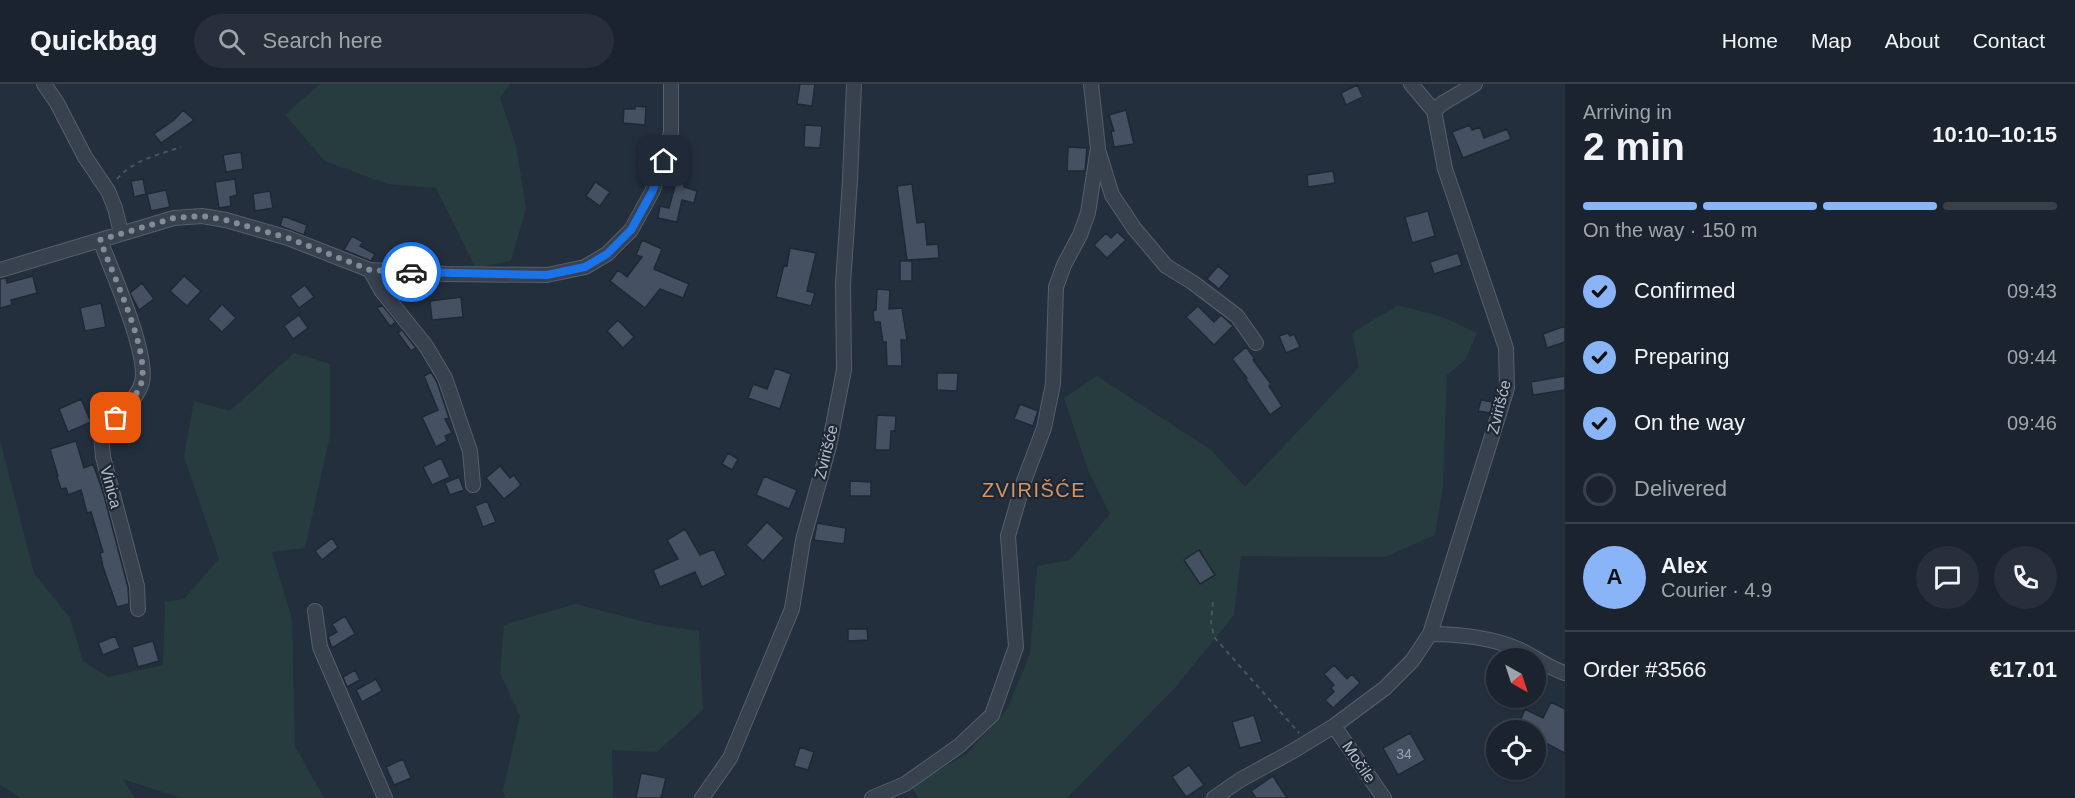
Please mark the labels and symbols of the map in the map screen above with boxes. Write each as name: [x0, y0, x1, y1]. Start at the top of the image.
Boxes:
pin: [638, 135, 689, 186]
courier: [381, 242, 441, 302]
street label: Zvirišće: [1484, 378, 1514, 436]
pin: [90, 392, 141, 443]
street label: Zvirišće: [811, 423, 841, 481]
street label: Vinica: [97, 464, 125, 510]
district label: ZVIRIŠĆE: [982, 479, 1086, 501]
north arrow: [1486, 648, 1546, 708]
street label: Močile: [1339, 738, 1379, 786]
house number: 34: [1396, 746, 1412, 762]

